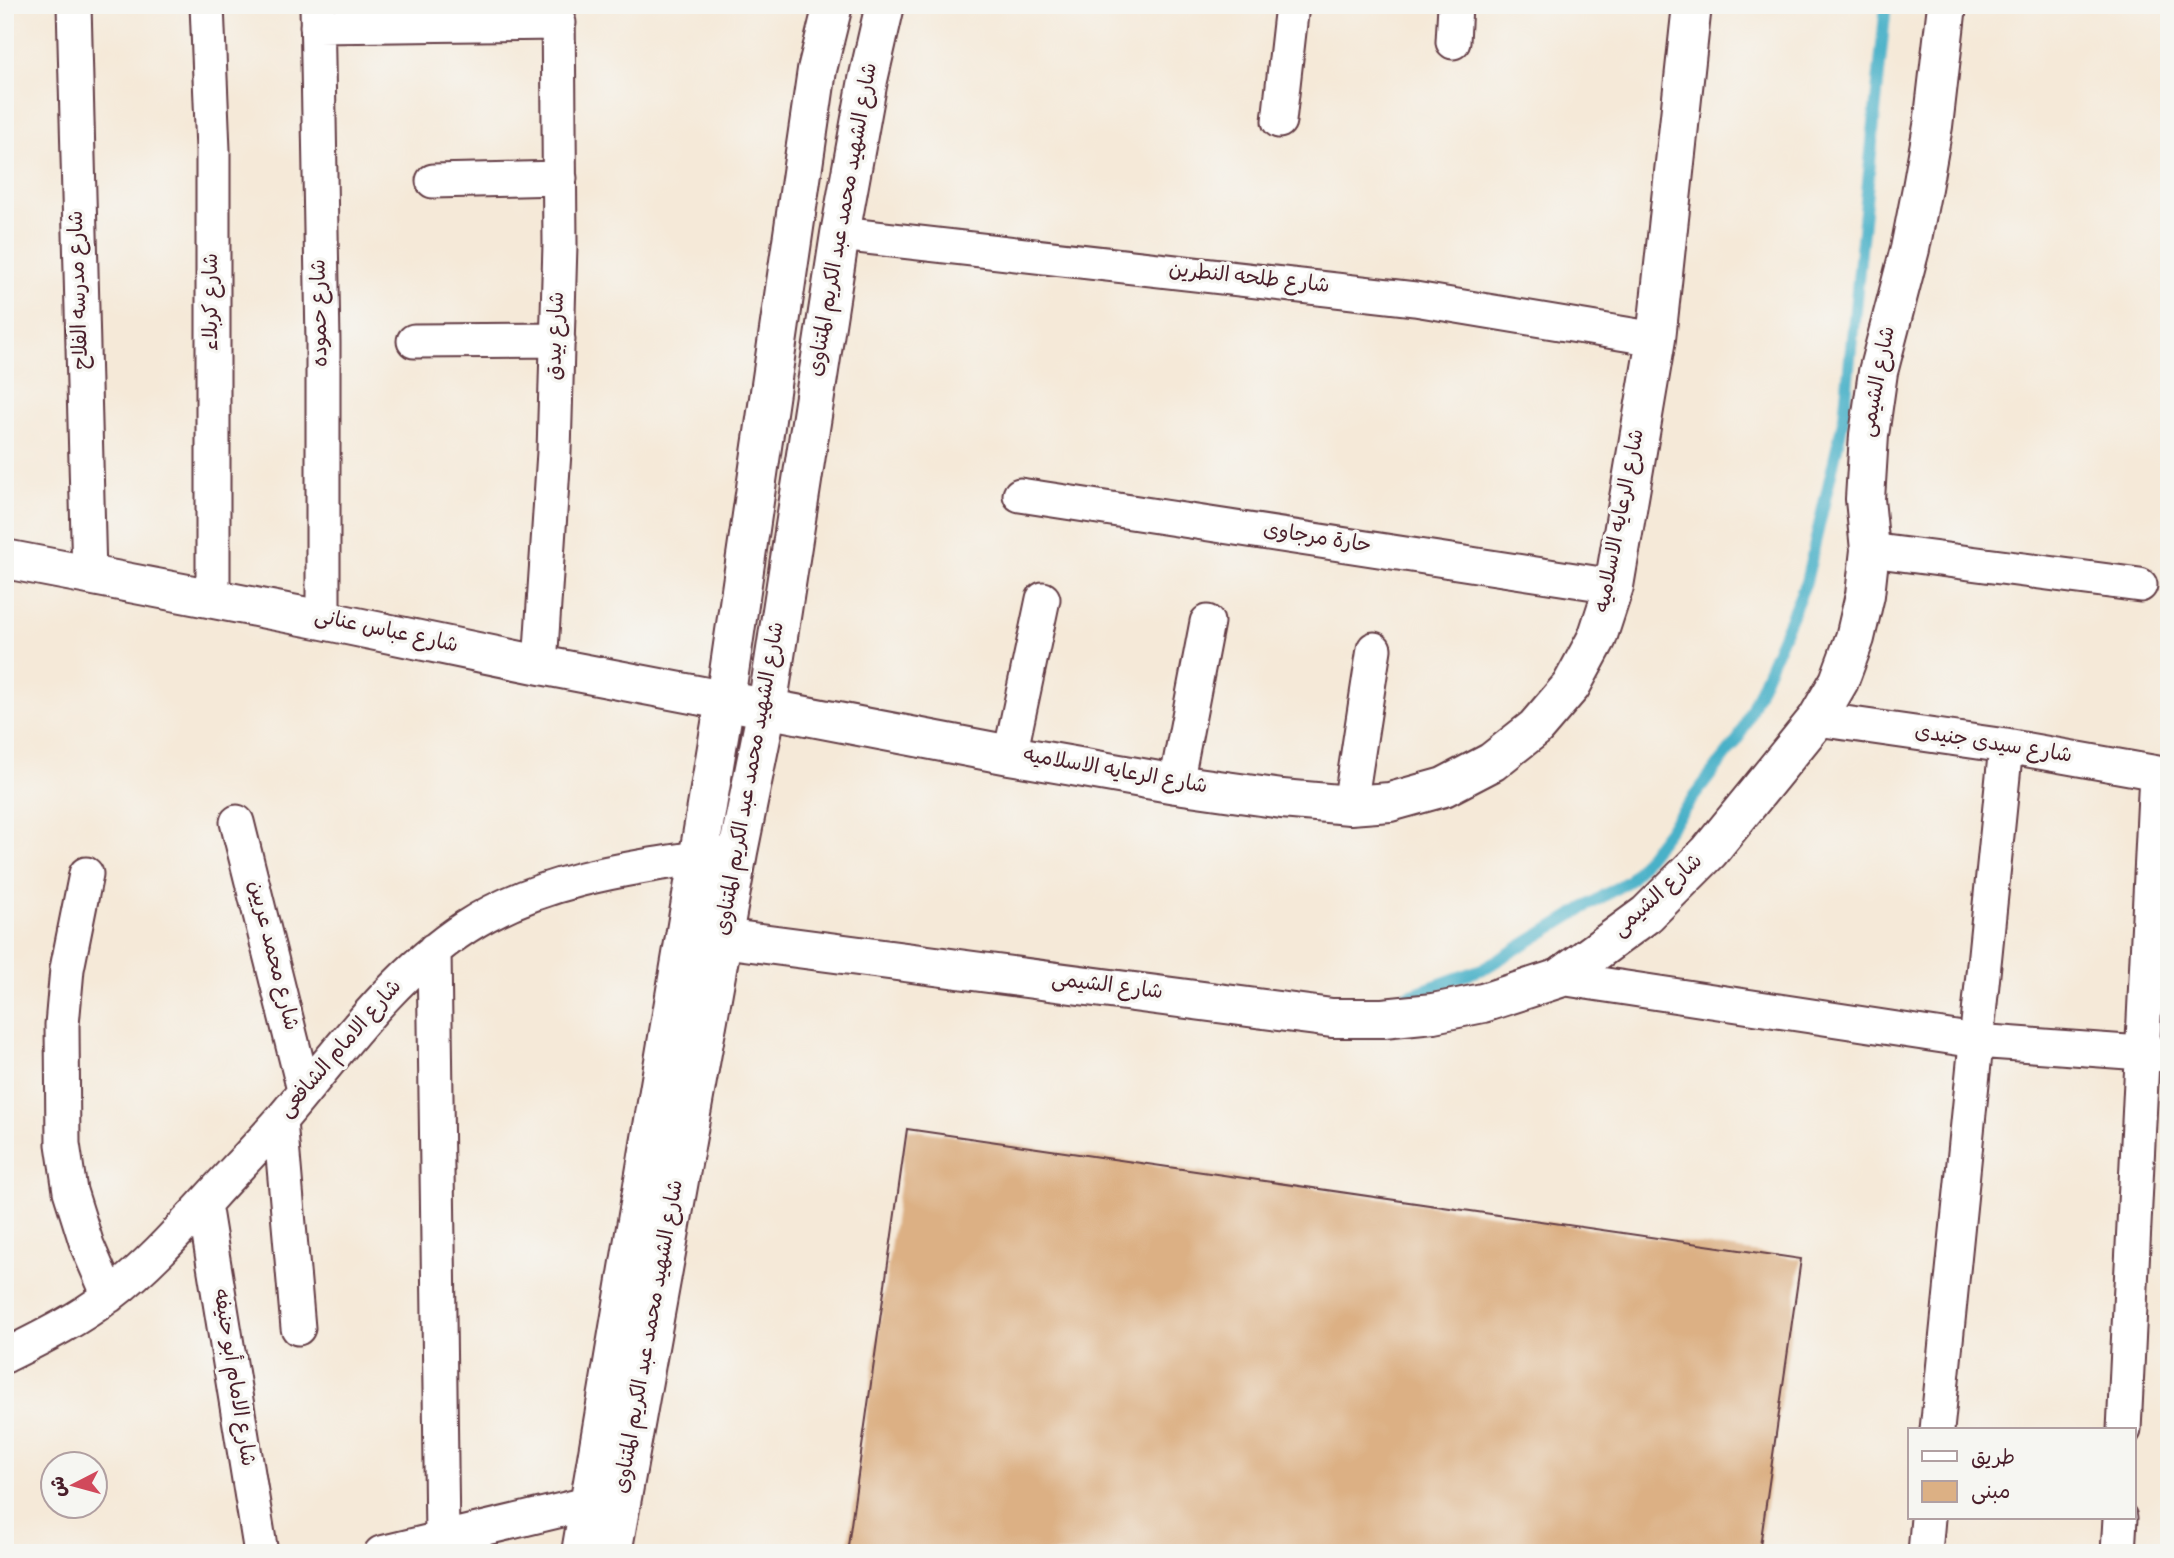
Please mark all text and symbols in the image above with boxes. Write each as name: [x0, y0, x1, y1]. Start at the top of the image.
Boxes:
street label: شارع الشهيد محمد عبد الكريم المتناوى: [805, 61, 885, 379]
street label: شارع مدرسه الفلاح: [66, 210, 96, 370]
street label: شارع كربلاء: [201, 253, 226, 351]
street label: شارع حموده: [309, 259, 335, 367]
street label: شارع طلحه النطرين: [1167, 259, 1331, 301]
street label: شارع بيدق: [544, 291, 572, 381]
street label: شارع الشيمى: [1857, 325, 1903, 439]
street label: شارع الرعايه الاسلاميه: [1592, 427, 1652, 615]
street label: حارة مرجاوى: [1261, 519, 1373, 561]
street label: شارع عباس عنانى: [312, 606, 460, 660]
street label: شارع الشهيد محمد عبد الكريم المتناوى: [712, 620, 792, 938]
street label: شارع سيدى جنيدى: [1913, 721, 2073, 771]
street label: شارع الرعايه الاسلاميه: [1021, 745, 1209, 801]
street label: شارع الشيمى: [1609, 850, 1709, 944]
street label: شارع محمد عريين: [240, 878, 302, 1034]
street label: شارع الشيمى: [1050, 969, 1164, 1007]
street label: شارع الامام الشافعى: [275, 976, 409, 1124]
street label: شارع الشهيد محمد عبد الكريم المتناوى: [611, 1178, 691, 1496]
street label: شارع الامام أبو حنيفه: [206, 1287, 261, 1469]
legend: [1908, 1428, 2136, 1520]
text: طريق: [1971, 1448, 2015, 1473]
north arrow: [38, 1450, 108, 1520]
text: ش: [48, 1475, 73, 1498]
text: مبنى: [1971, 1482, 2010, 1507]

